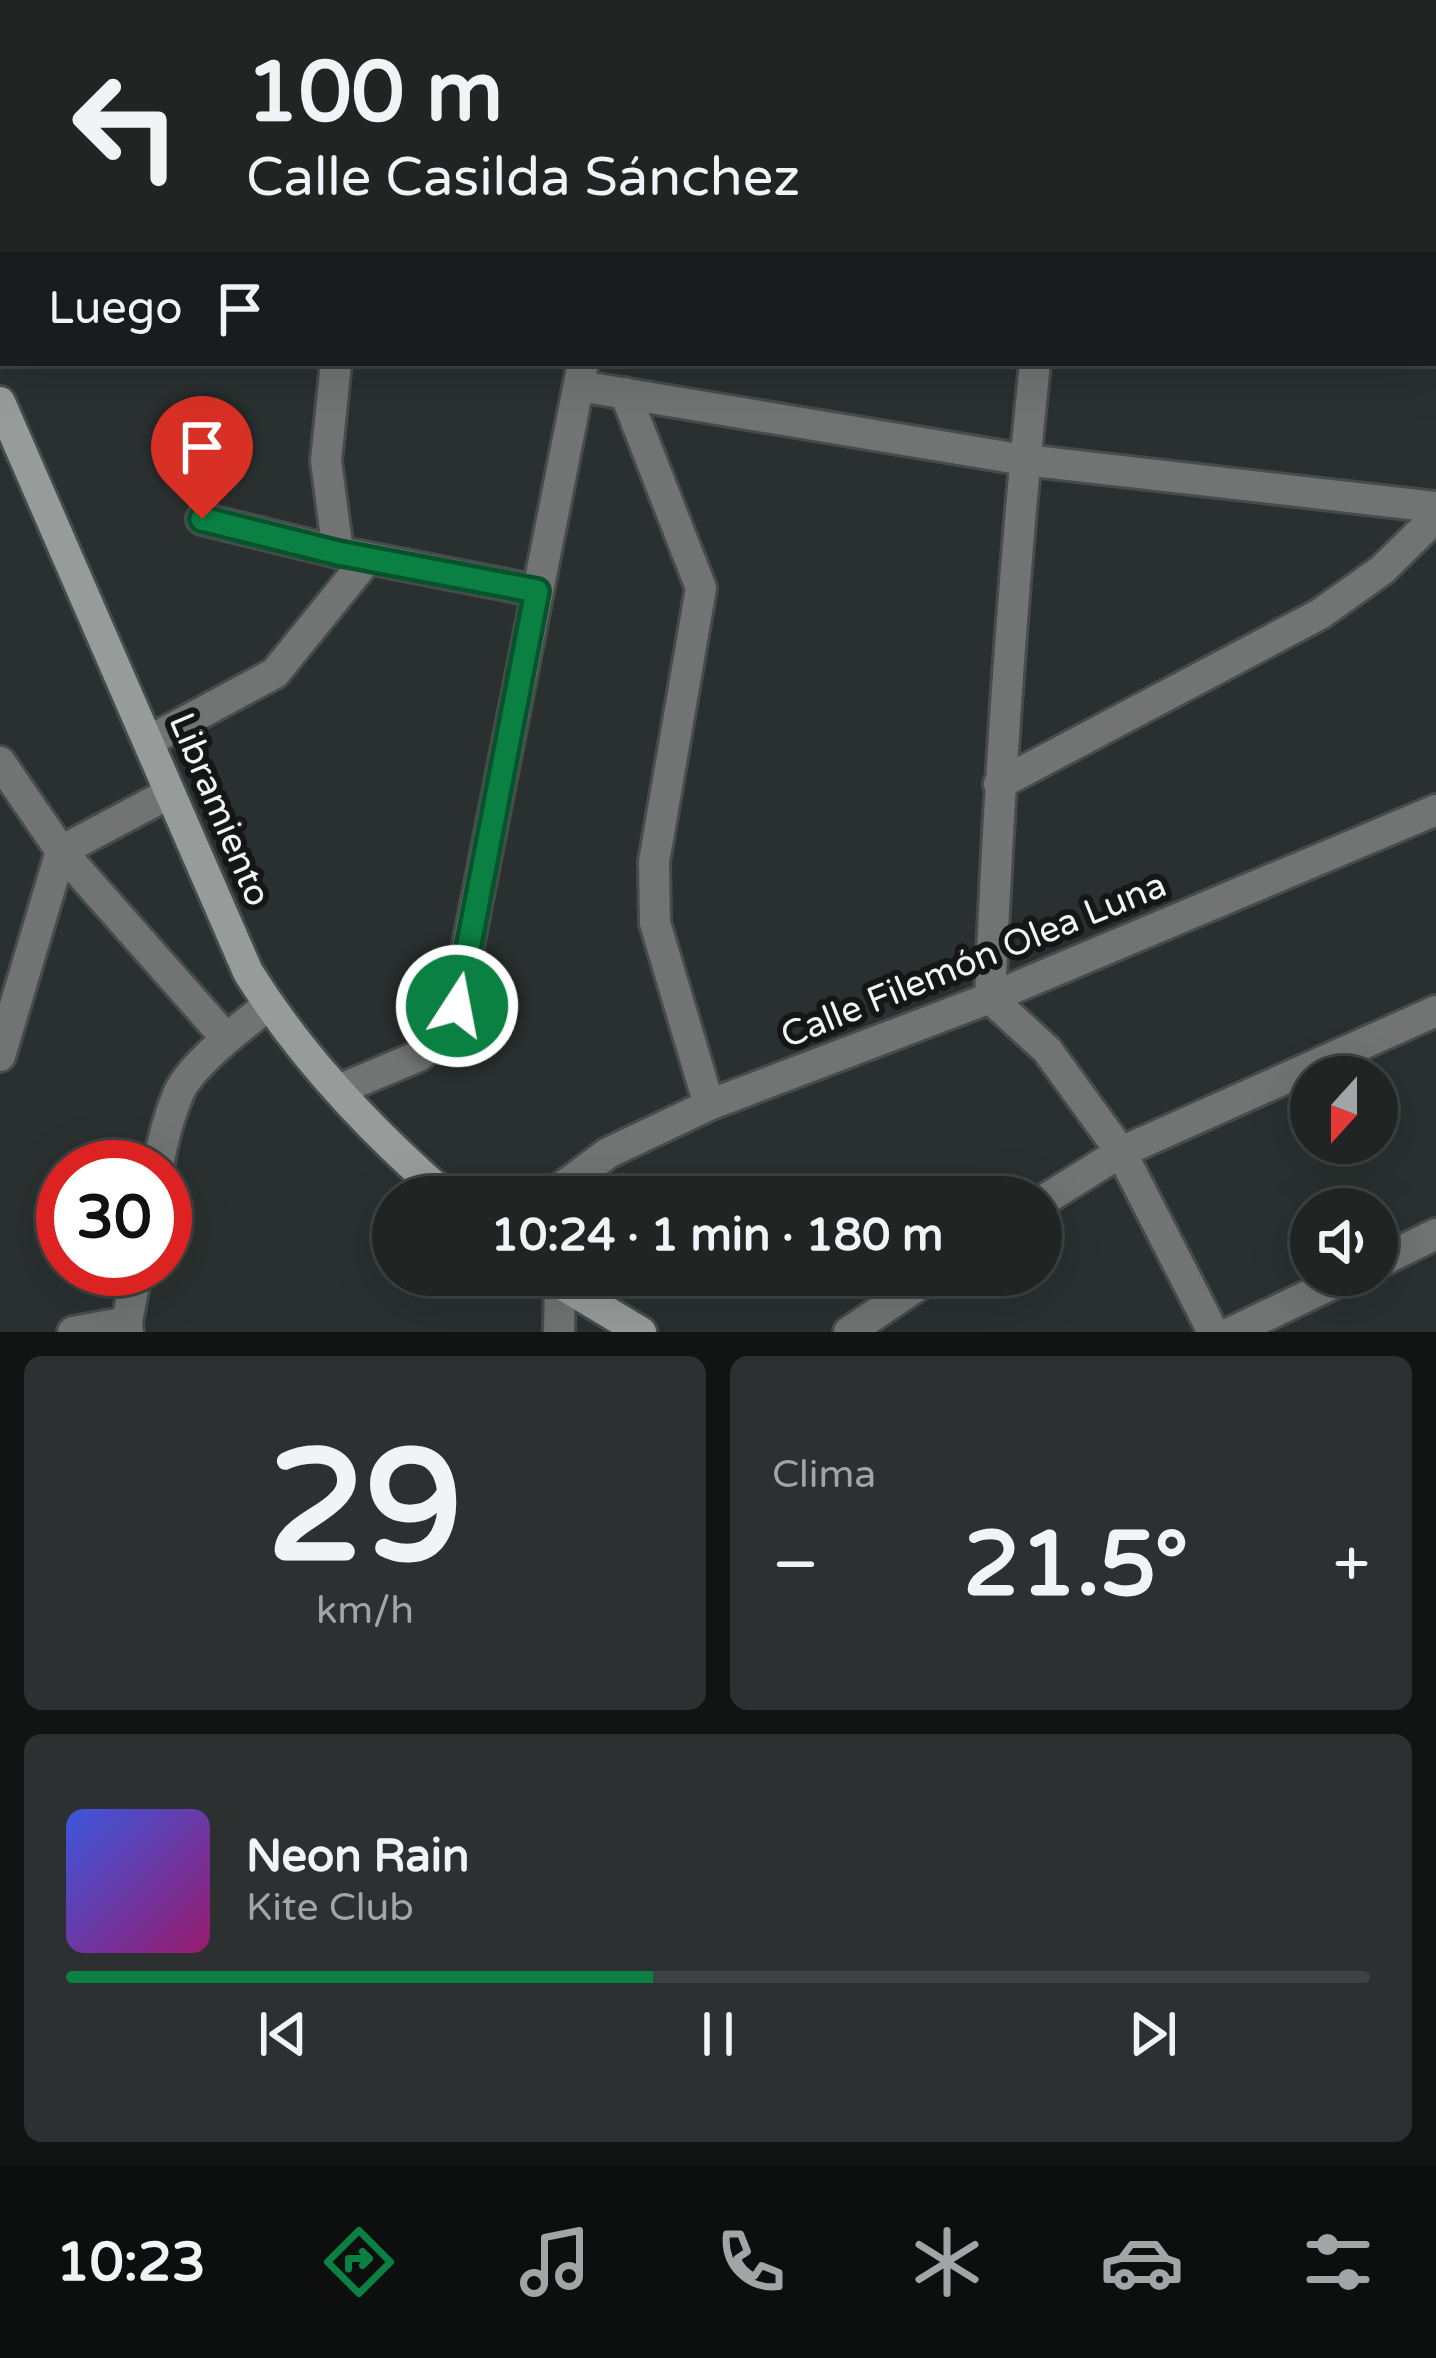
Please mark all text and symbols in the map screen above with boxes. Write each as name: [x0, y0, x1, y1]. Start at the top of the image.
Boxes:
text: 100 m: [246, 43, 503, 144]
icon: left: [48, 48, 204, 204]
text: Calle Casilda Sánchez: [246, 145, 800, 210]
icon: arrive: [207, 276, 273, 342]
text: Luego: [48, 282, 183, 336]
pin: [151, 396, 253, 519]
icon: arrive: [169, 414, 235, 480]
street label: Libramiento: [160, 707, 280, 913]
street label: Calle Filemón Olea Luna: [775, 863, 1172, 1057]
position arrow: [394, 943, 520, 1069]
north arrow: [1290, 1056, 1398, 1164]
map controls: [1290, 1056, 1398, 1296]
speed limit sign: 30: [36, 1140, 192, 1296]
button: sound: [1290, 1188, 1398, 1296]
text: 10:24 · 1 min · 180 m: [491, 1209, 943, 1263]
text: 29: [267, 1415, 463, 1603]
text: Clima: [772, 1451, 876, 1498]
text: 21.5°: [963, 1511, 1189, 1620]
text: −: [772, 1525, 819, 1605]
text: +: [1333, 1525, 1370, 1605]
text: km/h: [316, 1587, 414, 1634]
text: Neon Rain: [246, 1830, 469, 1884]
text: Kite Club: [246, 1884, 414, 1931]
icon: previous: [250, 2001, 316, 2067]
icon: pause: [685, 2001, 751, 2067]
icon: next: [1120, 2001, 1186, 2067]
icon: directions: [317, 2220, 401, 2304]
icon: music: [513, 2220, 597, 2304]
icon: phone: [709, 2220, 793, 2304]
icon: climate: [905, 2220, 989, 2304]
icon: car: [1100, 2220, 1184, 2304]
icon: filters: [1296, 2220, 1380, 2304]
text: 10:23: [56, 2230, 206, 2295]

